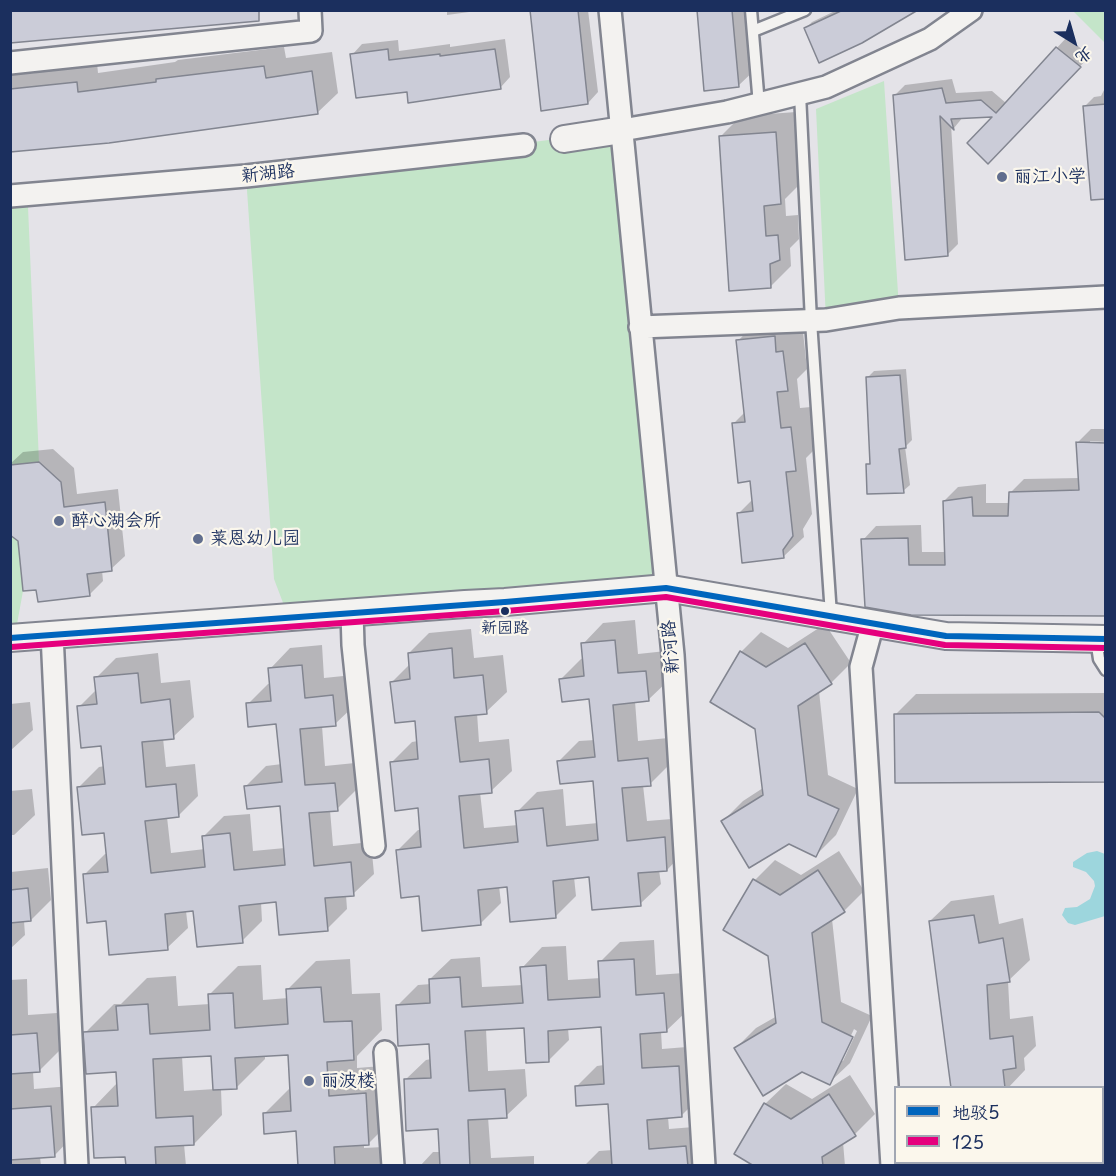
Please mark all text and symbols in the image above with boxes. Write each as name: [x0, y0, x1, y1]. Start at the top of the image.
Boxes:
north arrow: [1044, 12, 1104, 72]
text: 北: [1071, 42, 1098, 71]
street label: 新湖路: [240, 160, 296, 188]
place label: 丽江小学: [1014, 166, 1086, 188]
marker: 丽江小学: [995, 170, 1009, 184]
place label: 醉心湖会所: [71, 510, 161, 532]
marker: 醉心湖会所: [52, 514, 66, 528]
place label: 莱恩幼儿园: [210, 528, 300, 550]
marker: 莱恩幼儿园: [191, 532, 205, 546]
marker: 新园路: [499, 605, 511, 617]
place label: 新园路: [481, 619, 529, 639]
street label: 新河路: [658, 619, 684, 675]
place label: 丽波楼: [321, 1070, 375, 1092]
marker: 丽波楼: [302, 1074, 316, 1088]
legend: [894, 1086, 1104, 1164]
text: 地驳5: [952, 1098, 1000, 1125]
text: 125: [952, 1128, 984, 1155]

